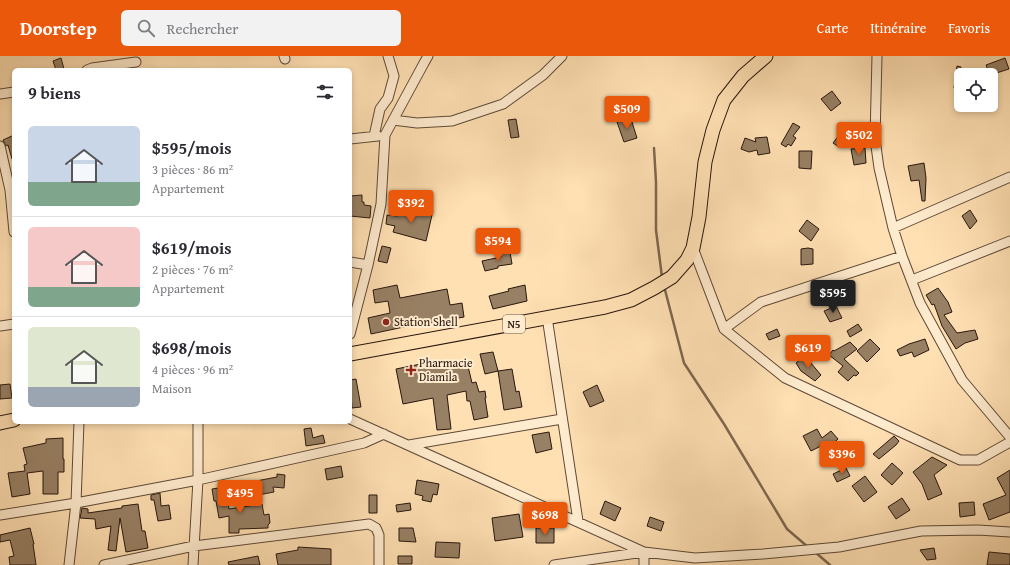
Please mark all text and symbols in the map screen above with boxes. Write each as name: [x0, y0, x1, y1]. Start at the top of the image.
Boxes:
search box: [121, 10, 401, 46]
text: Doorstep: [20, 14, 97, 42]
icon: search: [135, 17, 157, 39]
text: Rechercher: [167, 18, 238, 39]
text: Carte: [817, 18, 848, 38]
text: Itinéraire: [870, 18, 926, 38]
text: Favoris: [948, 18, 990, 38]
map controls: [954, 68, 998, 112]
button: locate: [954, 68, 998, 112]
text: 9 biens: [28, 80, 81, 105]
icon: filters: [314, 81, 336, 103]
pin: $509: [603, 96, 651, 130]
text: $509: [614, 99, 640, 118]
pin: $502: [835, 122, 883, 156]
text: $502: [846, 125, 872, 144]
text: $595/mois: [152, 135, 232, 160]
icon: home: [60, 142, 108, 190]
text: 3 pièces · 86 m²: [152, 160, 233, 179]
text: Appartement: [152, 179, 225, 198]
pin: $392: [387, 190, 435, 224]
text: $392: [398, 193, 424, 212]
pin: $594: [474, 228, 522, 262]
text: $594: [485, 231, 511, 250]
text: $619/mois: [152, 235, 232, 260]
icon: home: [60, 243, 108, 291]
text: 2 pièces · 76 m²: [152, 260, 233, 279]
text: Appartement: [152, 279, 225, 298]
pin: $595: [809, 280, 857, 314]
text: $595: [820, 283, 846, 302]
place label: Station Shell: [394, 313, 458, 330]
road number: N5: [503, 315, 525, 333]
marker: Station Shell: [381, 317, 391, 327]
text: $698/mois: [152, 335, 232, 360]
pin: $619: [784, 335, 832, 369]
text: $619: [795, 338, 821, 357]
icon: home: [60, 343, 108, 391]
place label: Pharmacie Diamila: [419, 354, 473, 385]
text: 4 pièces · 96 m²: [152, 360, 233, 379]
marker: Pharmacie Diamila: [406, 365, 416, 375]
text: Maison: [152, 379, 192, 398]
pin: $396: [818, 441, 866, 475]
text: $396: [829, 444, 855, 463]
pin: $495: [216, 480, 264, 514]
text: $495: [227, 483, 253, 502]
pin: $698: [521, 502, 569, 536]
text: $698: [532, 505, 558, 524]

